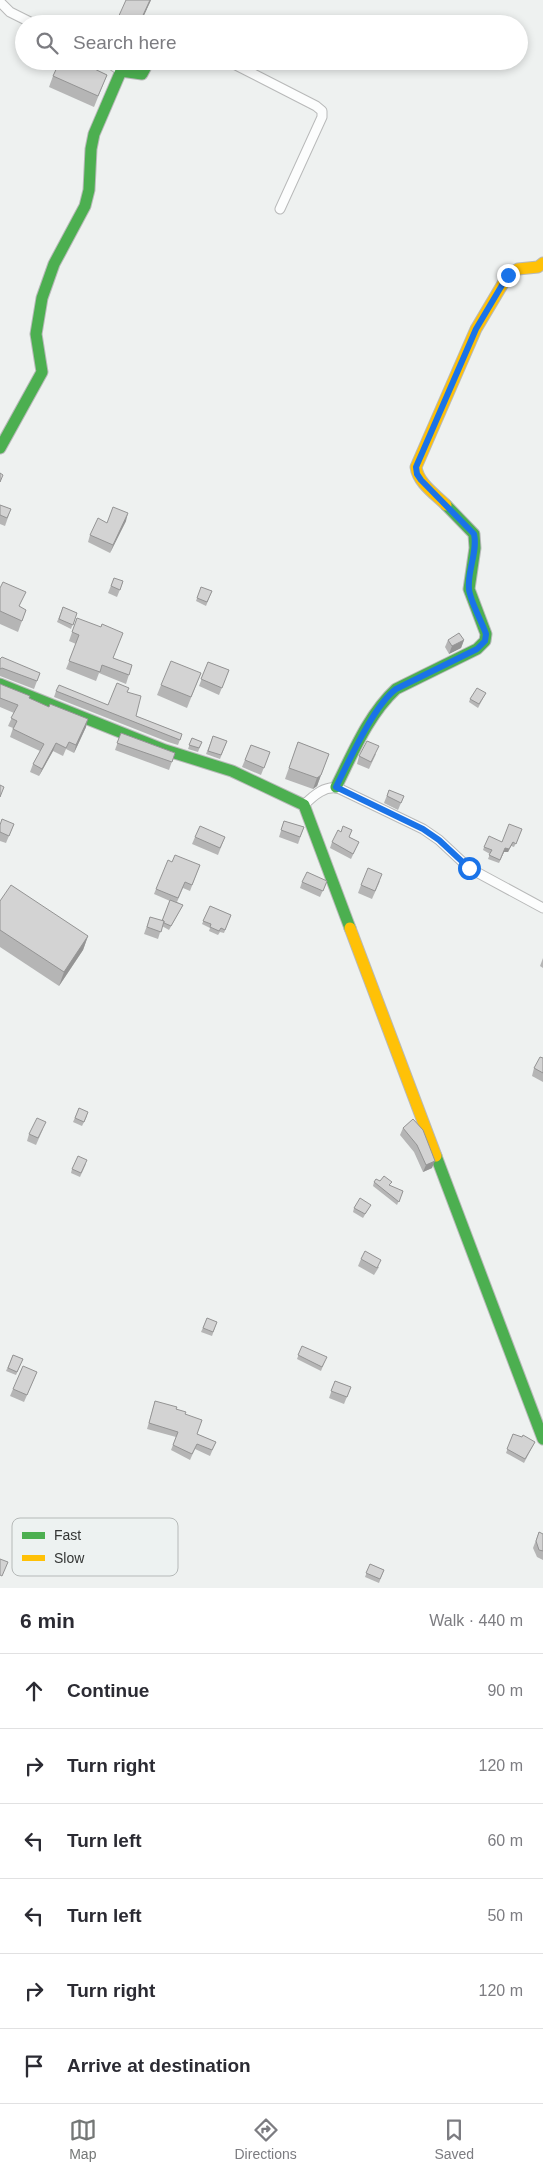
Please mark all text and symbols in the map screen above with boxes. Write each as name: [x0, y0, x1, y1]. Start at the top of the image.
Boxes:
search box: [15, 15, 528, 70]
icon: search: [33, 29, 61, 57]
text: Search here: [73, 32, 177, 53]
route end: [497, 264, 520, 287]
route start: [458, 857, 481, 880]
legend: [12, 1518, 178, 1576]
text: Fast: [54, 1527, 81, 1543]
text: Slow: [54, 1550, 85, 1566]
text: 6 min: [20, 1609, 75, 1632]
text: Walk · 440 m: [429, 1612, 523, 1629]
icon: ahead: [20, 1677, 48, 1705]
text: Continue: [67, 1680, 149, 1701]
text: 90 m: [487, 1682, 523, 1699]
icon: right: [20, 1752, 48, 1780]
text: Turn right: [67, 1755, 155, 1776]
text: 120 m: [479, 1757, 523, 1774]
icon: left: [20, 1827, 48, 1855]
text: Turn left: [67, 1830, 142, 1851]
text: 60 m: [487, 1832, 523, 1849]
icon: left: [20, 1902, 48, 1930]
text: Turn left: [67, 1905, 142, 1926]
text: 50 m: [487, 1907, 523, 1924]
icon: right: [20, 1977, 48, 2005]
text: Turn right: [67, 1980, 155, 2001]
text: 120 m: [479, 1982, 523, 1999]
icon: arrive: [20, 2052, 48, 2080]
text: Arrive at destination: [67, 2055, 251, 2076]
tab: Map: [69, 2116, 97, 2162]
tab: Directions: [235, 2116, 297, 2162]
tab: Saved: [434, 2116, 474, 2162]

